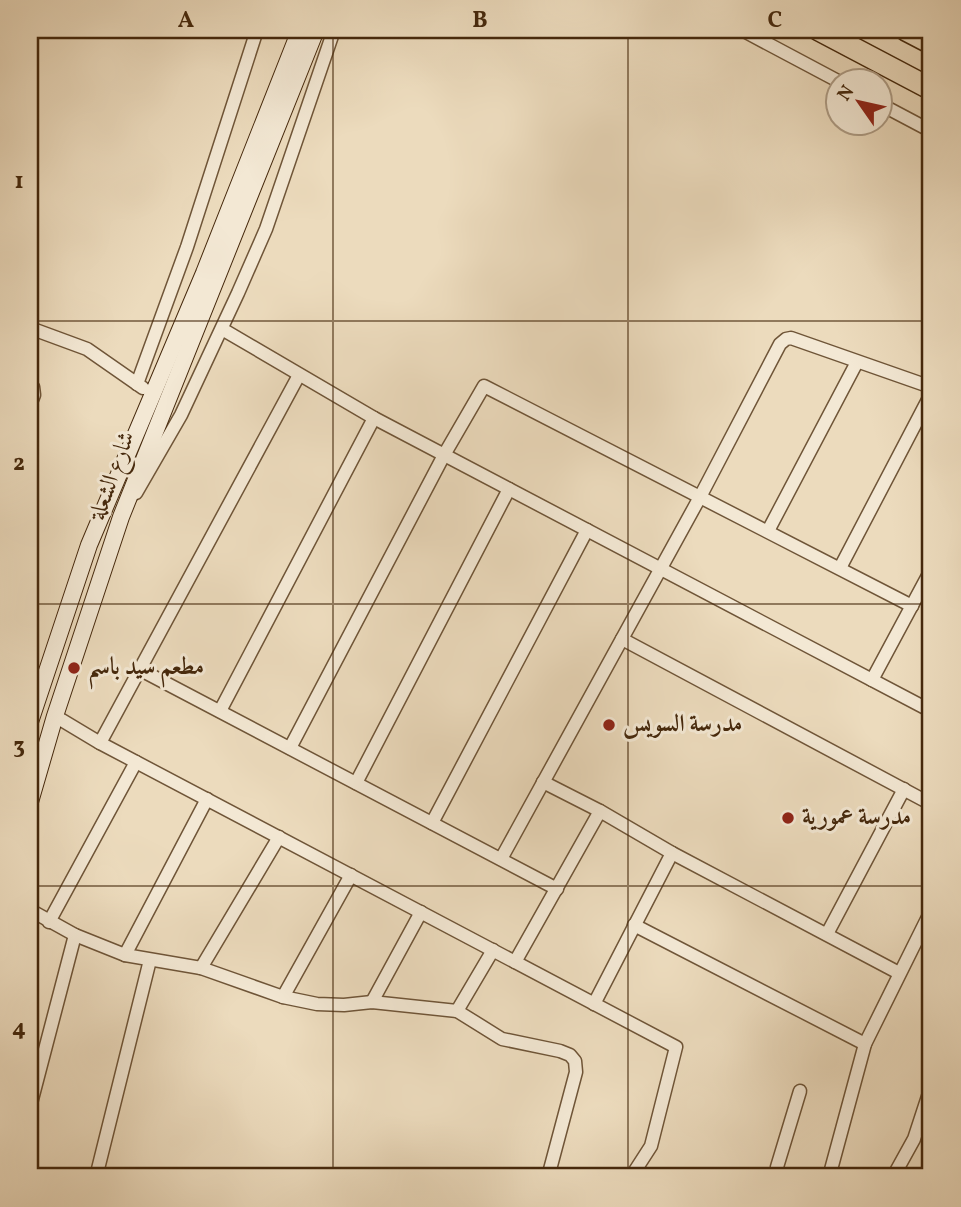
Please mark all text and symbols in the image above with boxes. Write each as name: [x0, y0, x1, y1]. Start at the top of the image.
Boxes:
text: A: [178, 5, 194, 37]
text: B: [472, 5, 488, 37]
text: C: [768, 5, 782, 37]
north arrow: [824, 66, 894, 136]
text: N: [832, 80, 861, 107]
text: 1: [14, 166, 24, 198]
street label: شارع الشعلة: [81, 427, 146, 527]
text: 2: [13, 448, 25, 480]
place label: مطعم سيد باسم: [88, 651, 204, 690]
marker: مطعم سيد باسم: [66, 660, 82, 676]
place label: مدرسة السويس: [623, 708, 742, 742]
marker: مدرسة السويس: [601, 717, 617, 733]
text: 3: [13, 731, 25, 763]
place label: مدرسة عمورية: [802, 801, 911, 835]
marker: مدرسة عمورية: [780, 810, 796, 826]
text: 4: [12, 1013, 26, 1045]

